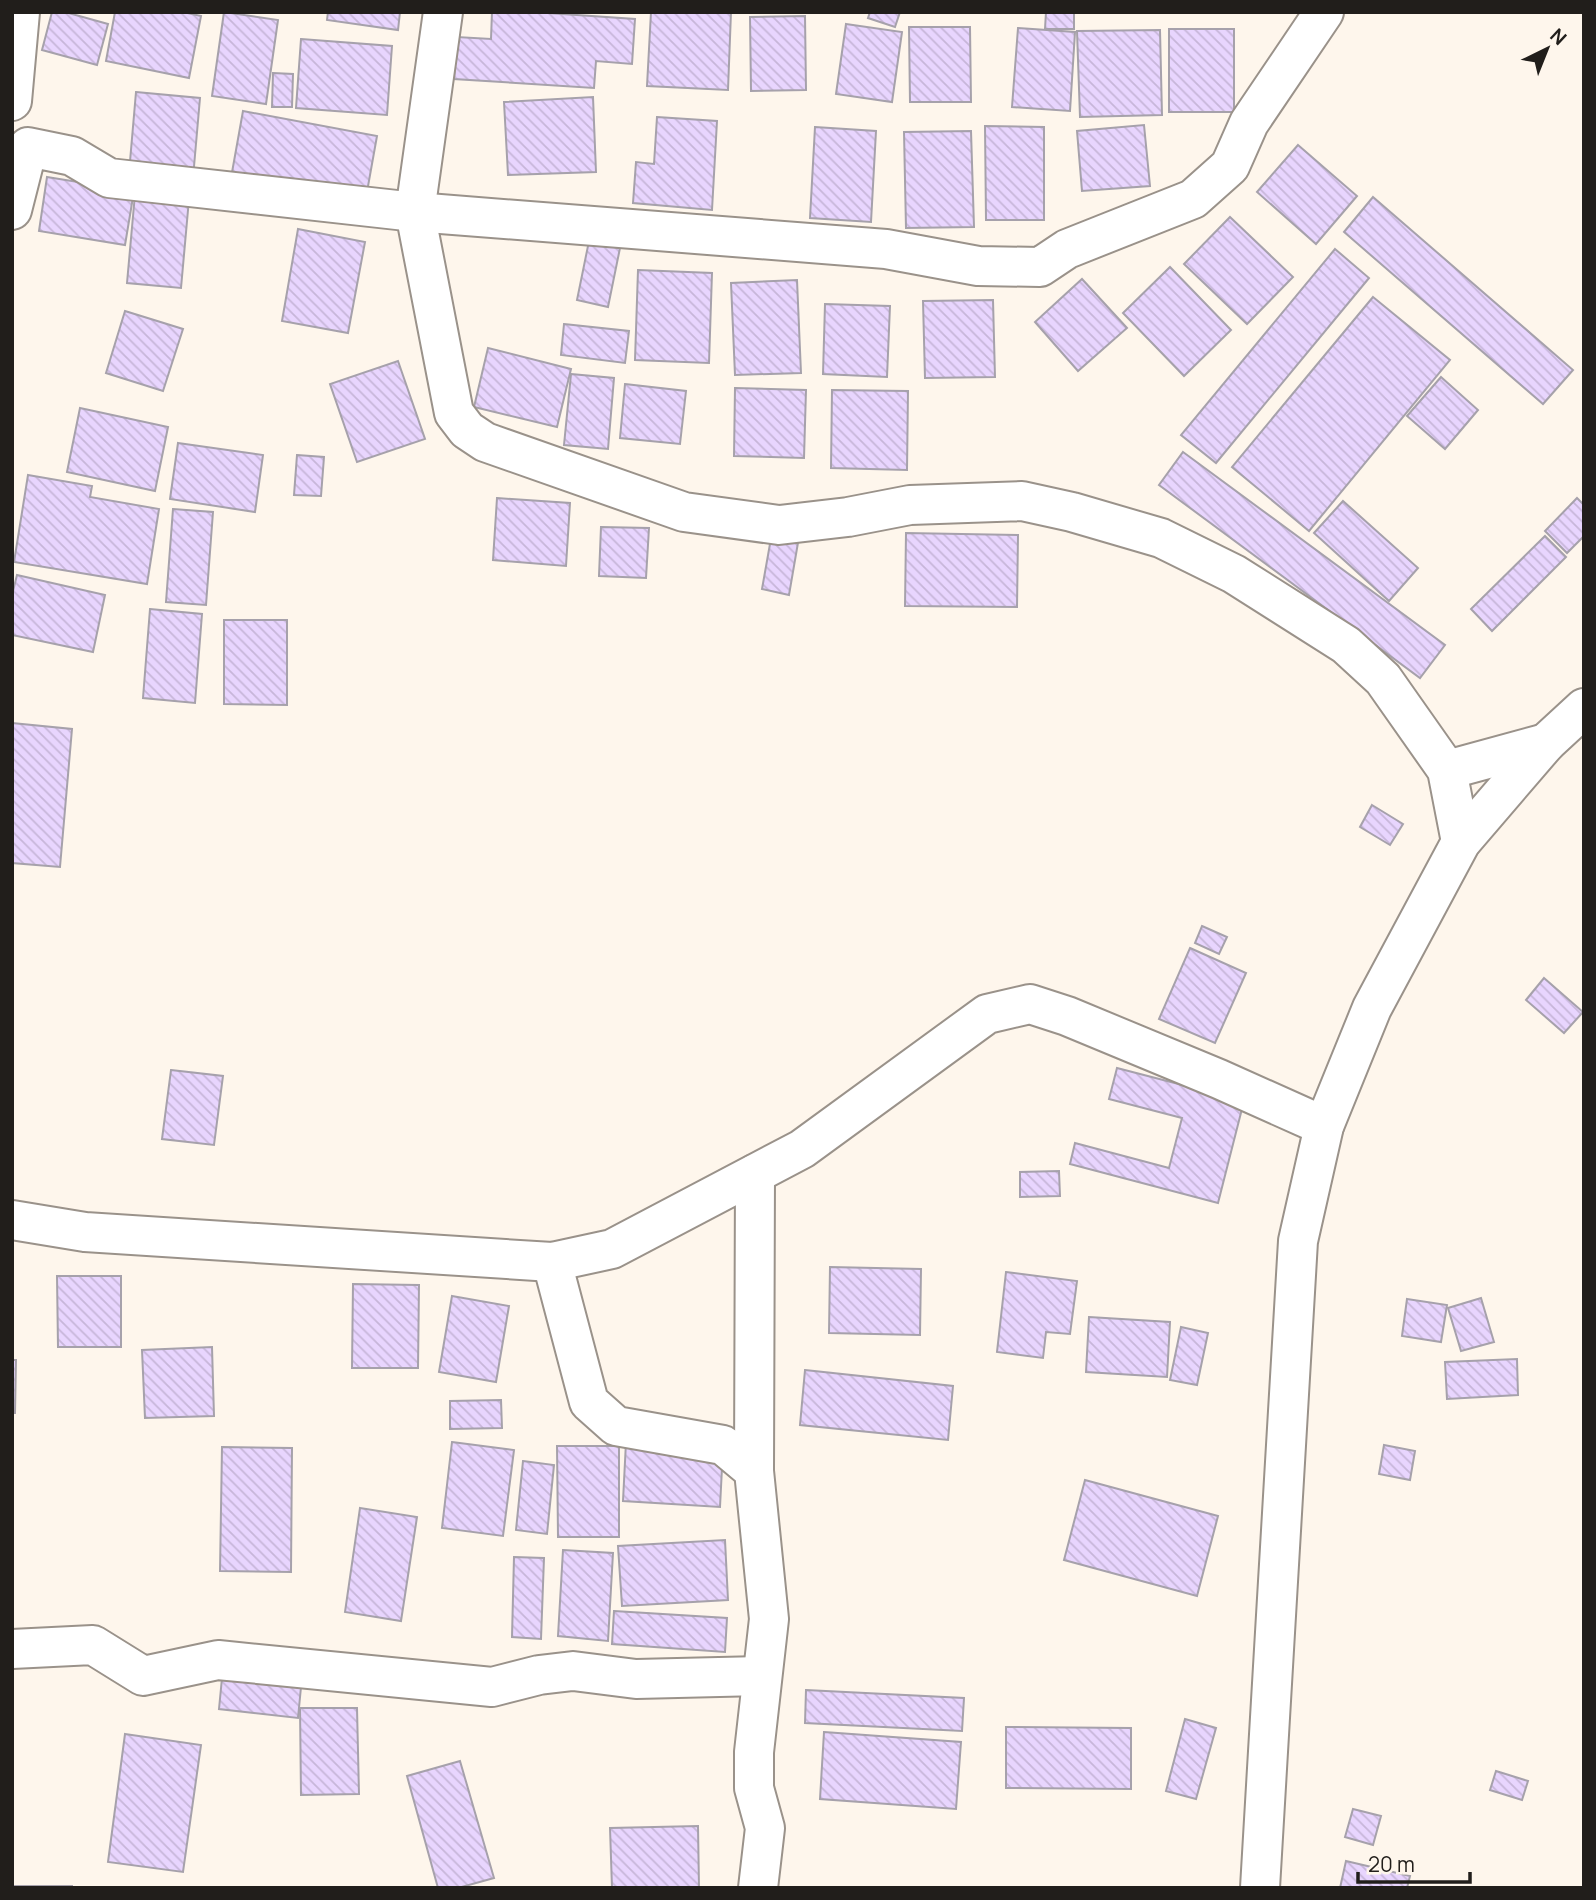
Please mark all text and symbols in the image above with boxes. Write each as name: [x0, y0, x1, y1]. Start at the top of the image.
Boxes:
north arrow: [1512, 14, 1582, 84]
text: N: [1545, 22, 1572, 51]
scale bar: [1358, 1840, 1470, 1884]
text: 20 m: [1368, 1850, 1415, 1878]

